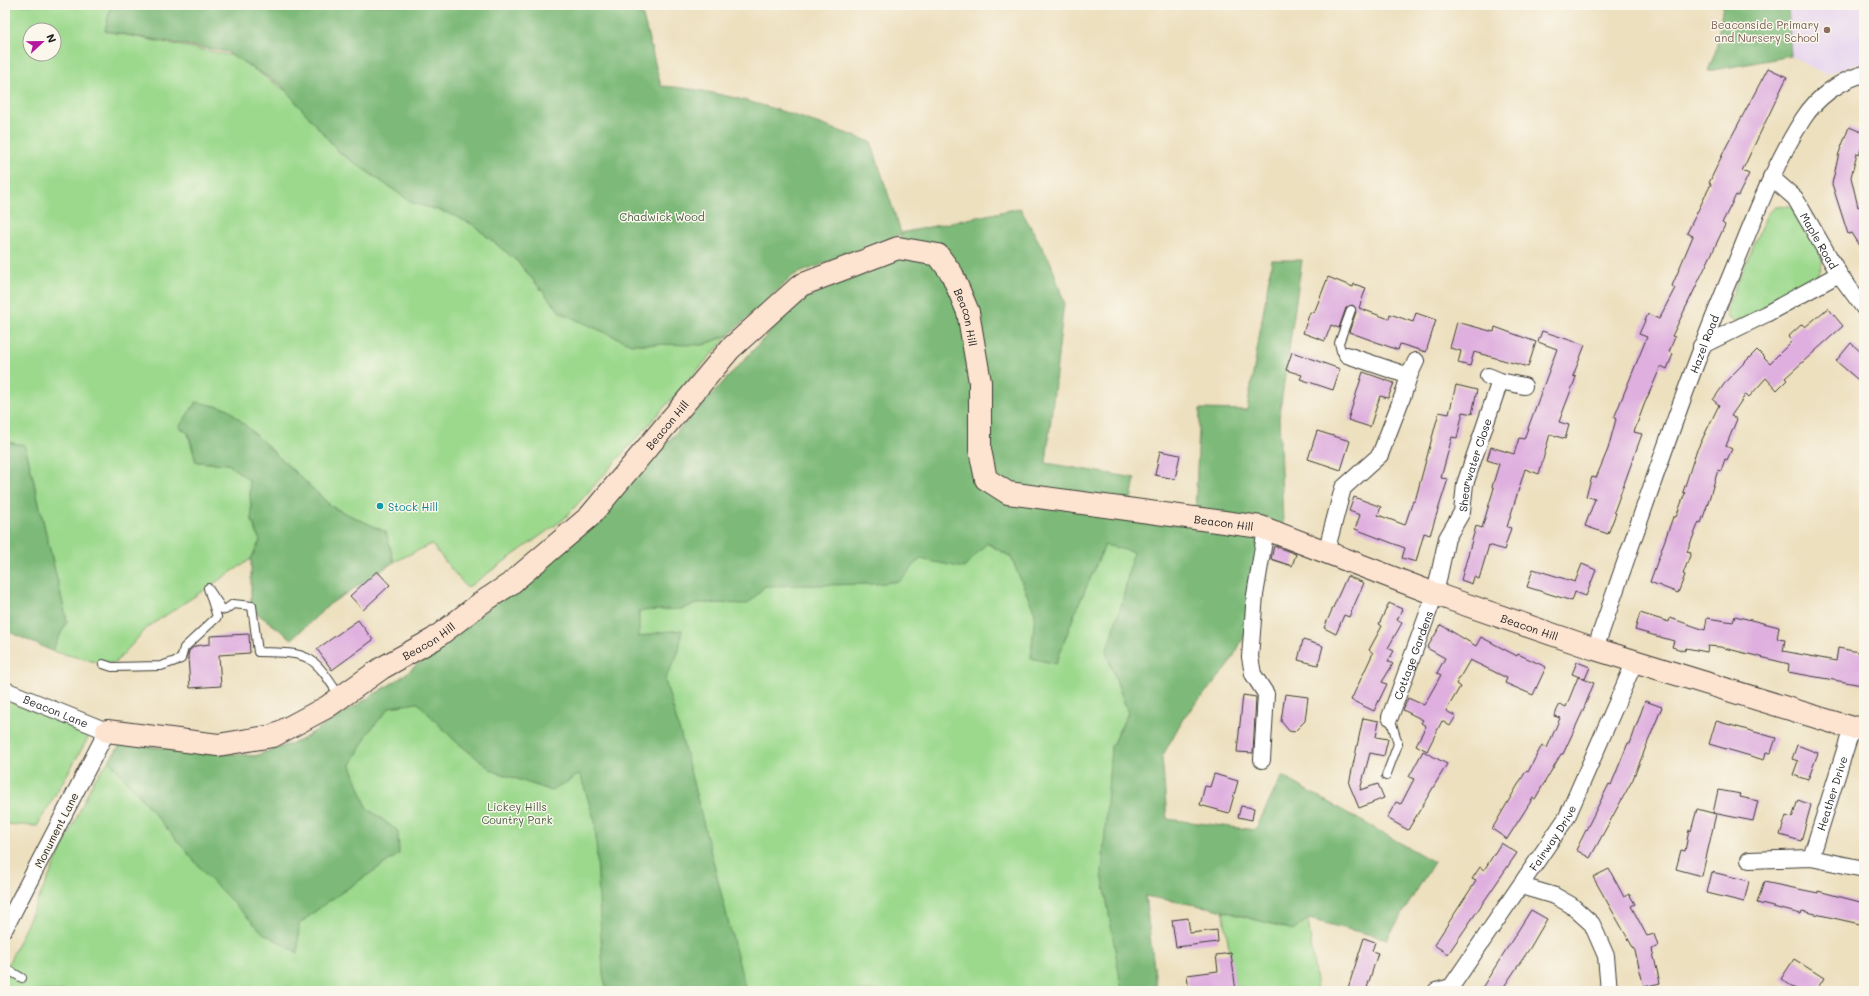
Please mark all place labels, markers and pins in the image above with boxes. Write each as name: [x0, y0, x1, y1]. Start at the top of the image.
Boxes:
place label: Beaconside Primary and Nursery School: [1711, 17, 1819, 45]
marker: Beaconside Primary and Nursery School: [1822, 25, 1832, 35]
place label: Stock Hill: [388, 499, 438, 514]
marker: Stock Hill: [375, 501, 385, 511]

